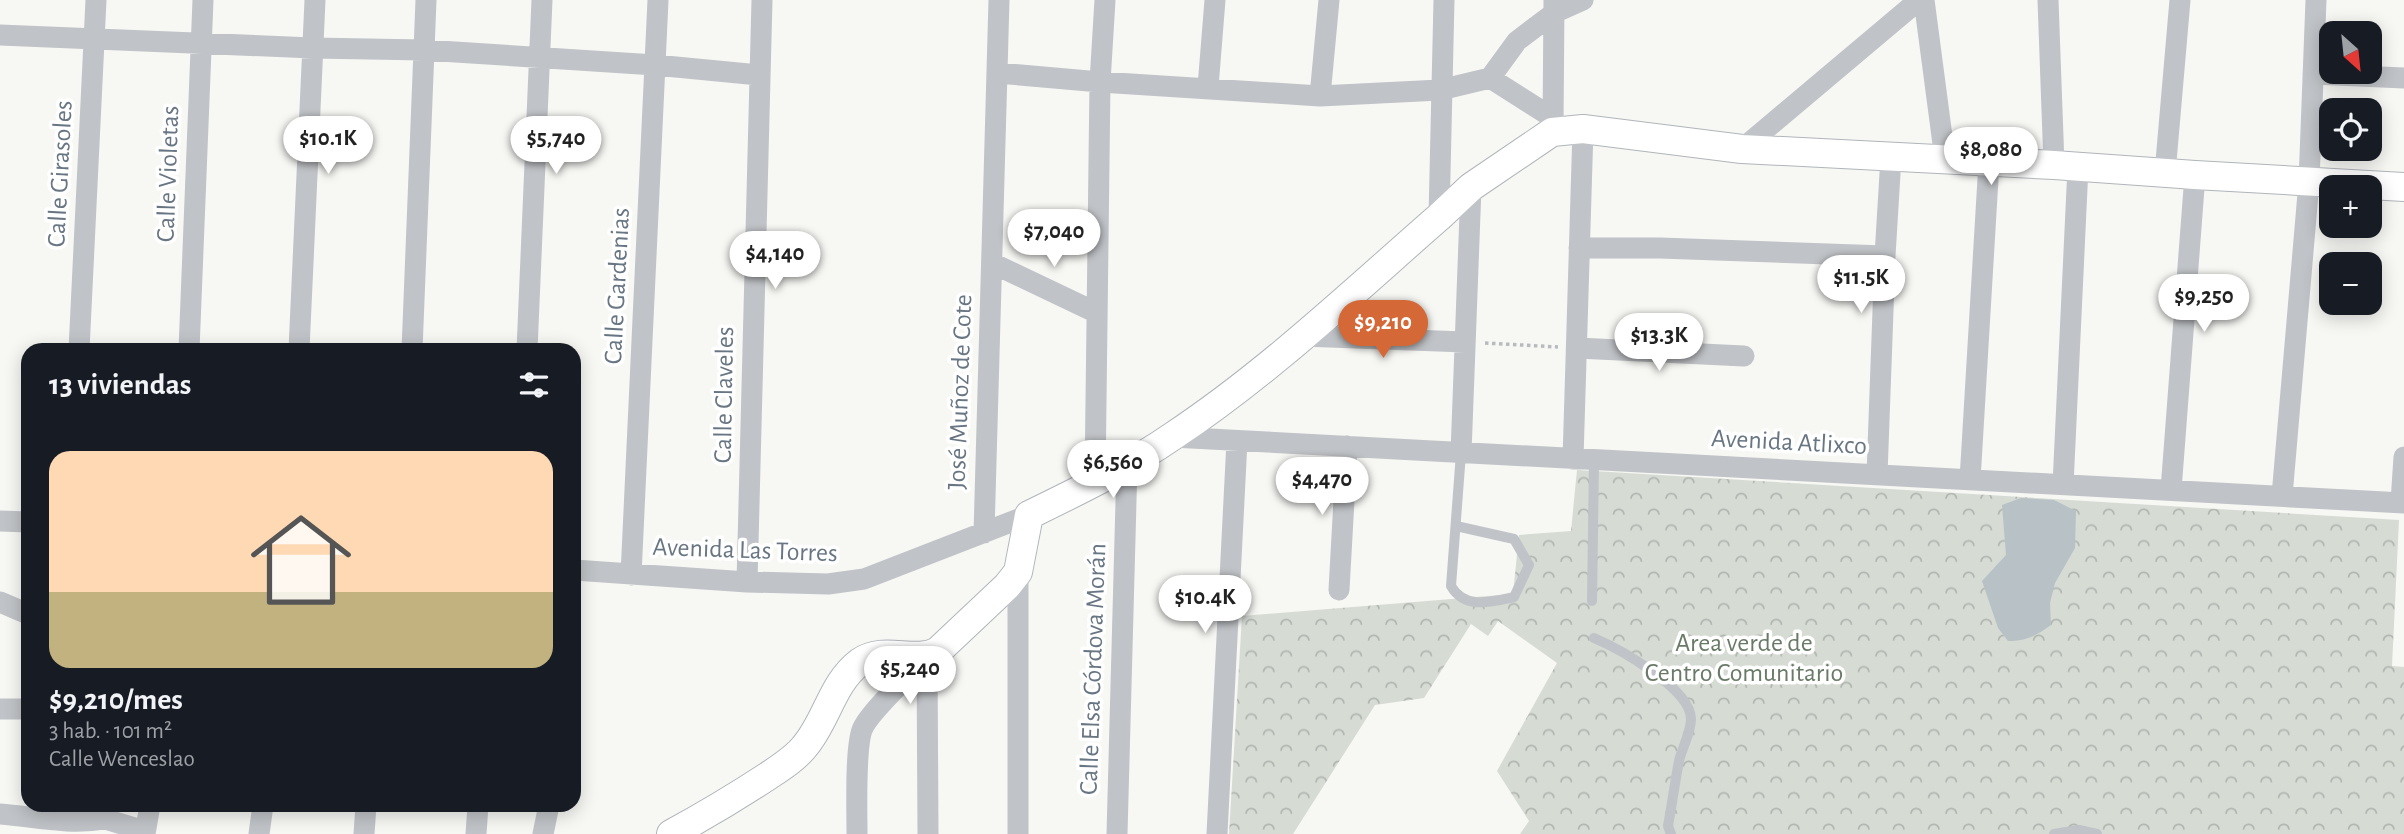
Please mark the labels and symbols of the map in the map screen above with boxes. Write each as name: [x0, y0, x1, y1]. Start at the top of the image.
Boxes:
north arrow: [2319, 21, 2382, 84]
street label: Calle Girasoles: [43, 100, 77, 248]
street label: Calle Violetas: [153, 105, 183, 243]
pin: $10.1K: [271, 116, 385, 176]
pin: $5,740: [499, 116, 613, 176]
pin: $8,080: [1934, 128, 2048, 187]
street label: Calle Gardenias: [600, 207, 634, 365]
pin: $7,040: [997, 210, 1111, 269]
pin: $4,140: [718, 232, 832, 291]
pin: $11.5K: [1804, 256, 1918, 315]
pin: $9,250: [2147, 274, 2261, 334]
street label: José Muñoz de Cote: [944, 294, 976, 490]
pin: $9,210: [1326, 300, 1440, 360]
pin: $13.3K: [1602, 314, 1716, 373]
street label: Calle Claveles: [710, 326, 738, 464]
street label: Avenida Atlixco: [1711, 425, 1867, 459]
pin: $6,560: [1056, 440, 1170, 500]
pin: $4,470: [1265, 458, 1379, 517]
street label: Avenida Las Torres: [652, 534, 838, 566]
street label: Calle Elsa Córdova Morán: [1076, 543, 1110, 795]
pin: $10.4K: [1148, 576, 1262, 635]
park label: Area verde de Centro Comunitario: [1645, 630, 1843, 686]
pin: $5,240: [853, 646, 967, 706]

